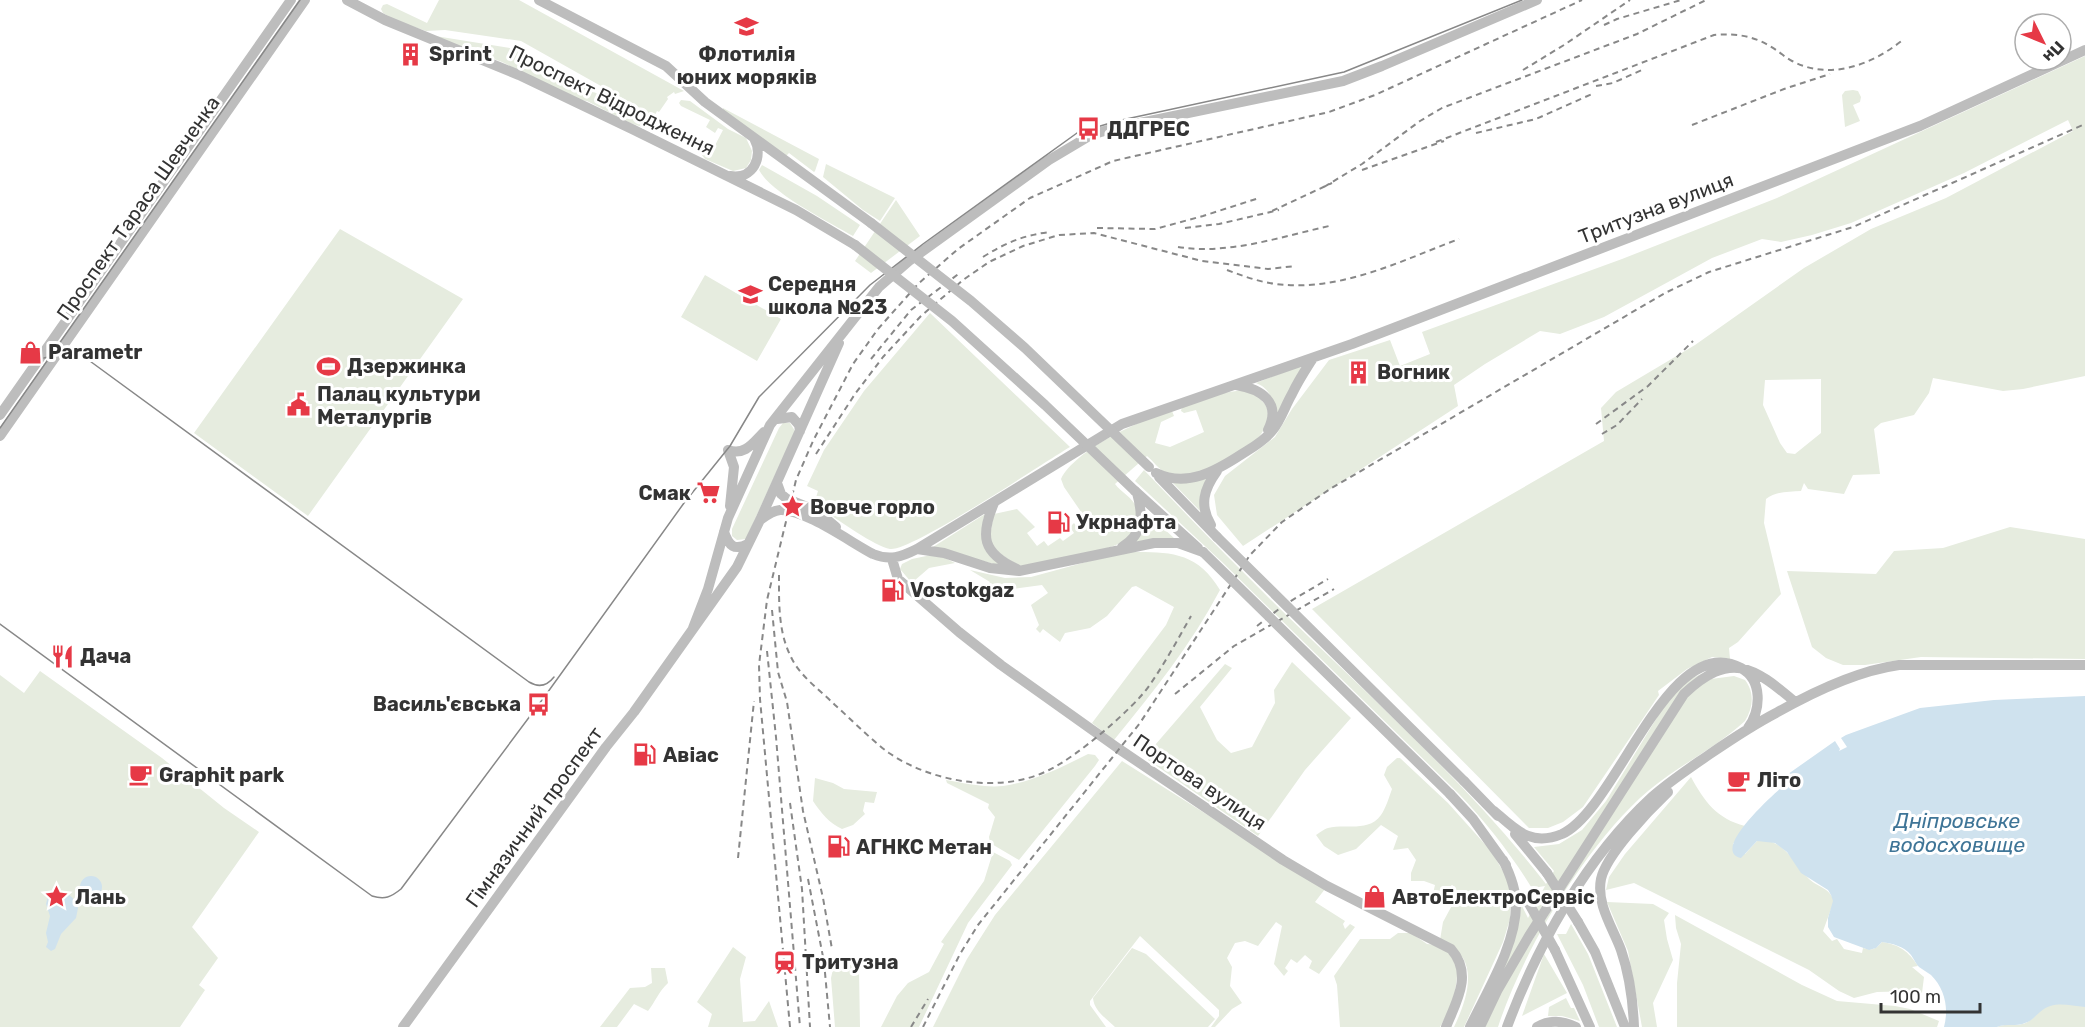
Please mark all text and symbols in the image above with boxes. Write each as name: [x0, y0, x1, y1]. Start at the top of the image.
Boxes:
north arrow: [2013, 12, 2073, 72]
school or university icon: Флотилія юних моряків: [734, 13, 760, 39]
text: Пн: [2039, 37, 2068, 66]
street label: Проспект Відродження: [505, 40, 719, 160]
building icon: Sprint: [398, 41, 424, 67]
place label: Sprint: [429, 42, 492, 66]
place label: Флотилія юних моряків: [677, 42, 817, 89]
street label: Проспект Тараса Шевченка: [51, 91, 225, 325]
bus stop icon: ДДГРЕС: [1076, 116, 1102, 142]
place label: ДДГРЕС: [1107, 117, 1190, 141]
street label: Тритузна вулиця: [1575, 167, 1737, 249]
place label: Середня школа №23: [768, 272, 888, 319]
school or university icon: Середня школа №23: [737, 282, 763, 308]
shop icon: Parametr: [17, 339, 43, 365]
place label: Parametr: [48, 340, 142, 364]
sports icon: Дзержинка: [316, 353, 342, 379]
place label: Дзержинка: [347, 354, 466, 378]
building icon: Вогник: [1346, 359, 1372, 385]
place label: Вогник: [1377, 360, 1450, 384]
place label: Палац культури Металургів: [317, 382, 481, 429]
public building icon: Палац культури Металургів: [286, 392, 312, 418]
supermarket icon: Смак: [696, 480, 722, 506]
place label: Смак: [639, 481, 691, 505]
place icon: Вовче горло: [779, 494, 805, 520]
place label: Вовче горло: [810, 495, 935, 519]
fuel station icon: Укрнафта: [1045, 509, 1071, 535]
place label: Укрнафта: [1076, 510, 1176, 534]
fuel station icon: Vostokgaz: [879, 577, 905, 603]
place label: Vostokgaz: [910, 578, 1014, 602]
restaurant icon: Дача: [49, 643, 75, 669]
place label: Дача: [80, 644, 131, 668]
bus stop icon: Василь'євська: [526, 691, 552, 717]
place label: Василь'євська: [373, 692, 521, 716]
street label: Гімназичний проспект: [460, 722, 608, 912]
street label: Портова вулиця: [1129, 729, 1271, 835]
fuel station icon: Авіас: [632, 742, 658, 768]
place label: Авіас: [663, 743, 719, 767]
cafe icon: Graphit park: [128, 762, 154, 788]
place label: Graphit park: [159, 763, 285, 787]
cafe icon: Літо: [1726, 767, 1752, 793]
place label: Літо: [1757, 768, 1801, 792]
water label: Дніпровське водосховище: [1889, 808, 2025, 857]
fuel station icon: АГНКС Метан: [825, 834, 851, 860]
place label: АГНКС Метан: [856, 835, 992, 859]
place icon: Лань: [44, 884, 70, 910]
shop icon: АвтоЕлектроСервіс: [1361, 884, 1387, 910]
place label: Лань: [75, 885, 126, 909]
place label: АвтоЕлектроСервіс: [1392, 885, 1595, 909]
station icon: Тритузна: [771, 949, 797, 975]
place label: Тритузна: [802, 950, 899, 974]
scale bar: [1881, 976, 1980, 1014]
text: 100 m: [1890, 986, 1941, 1008]

